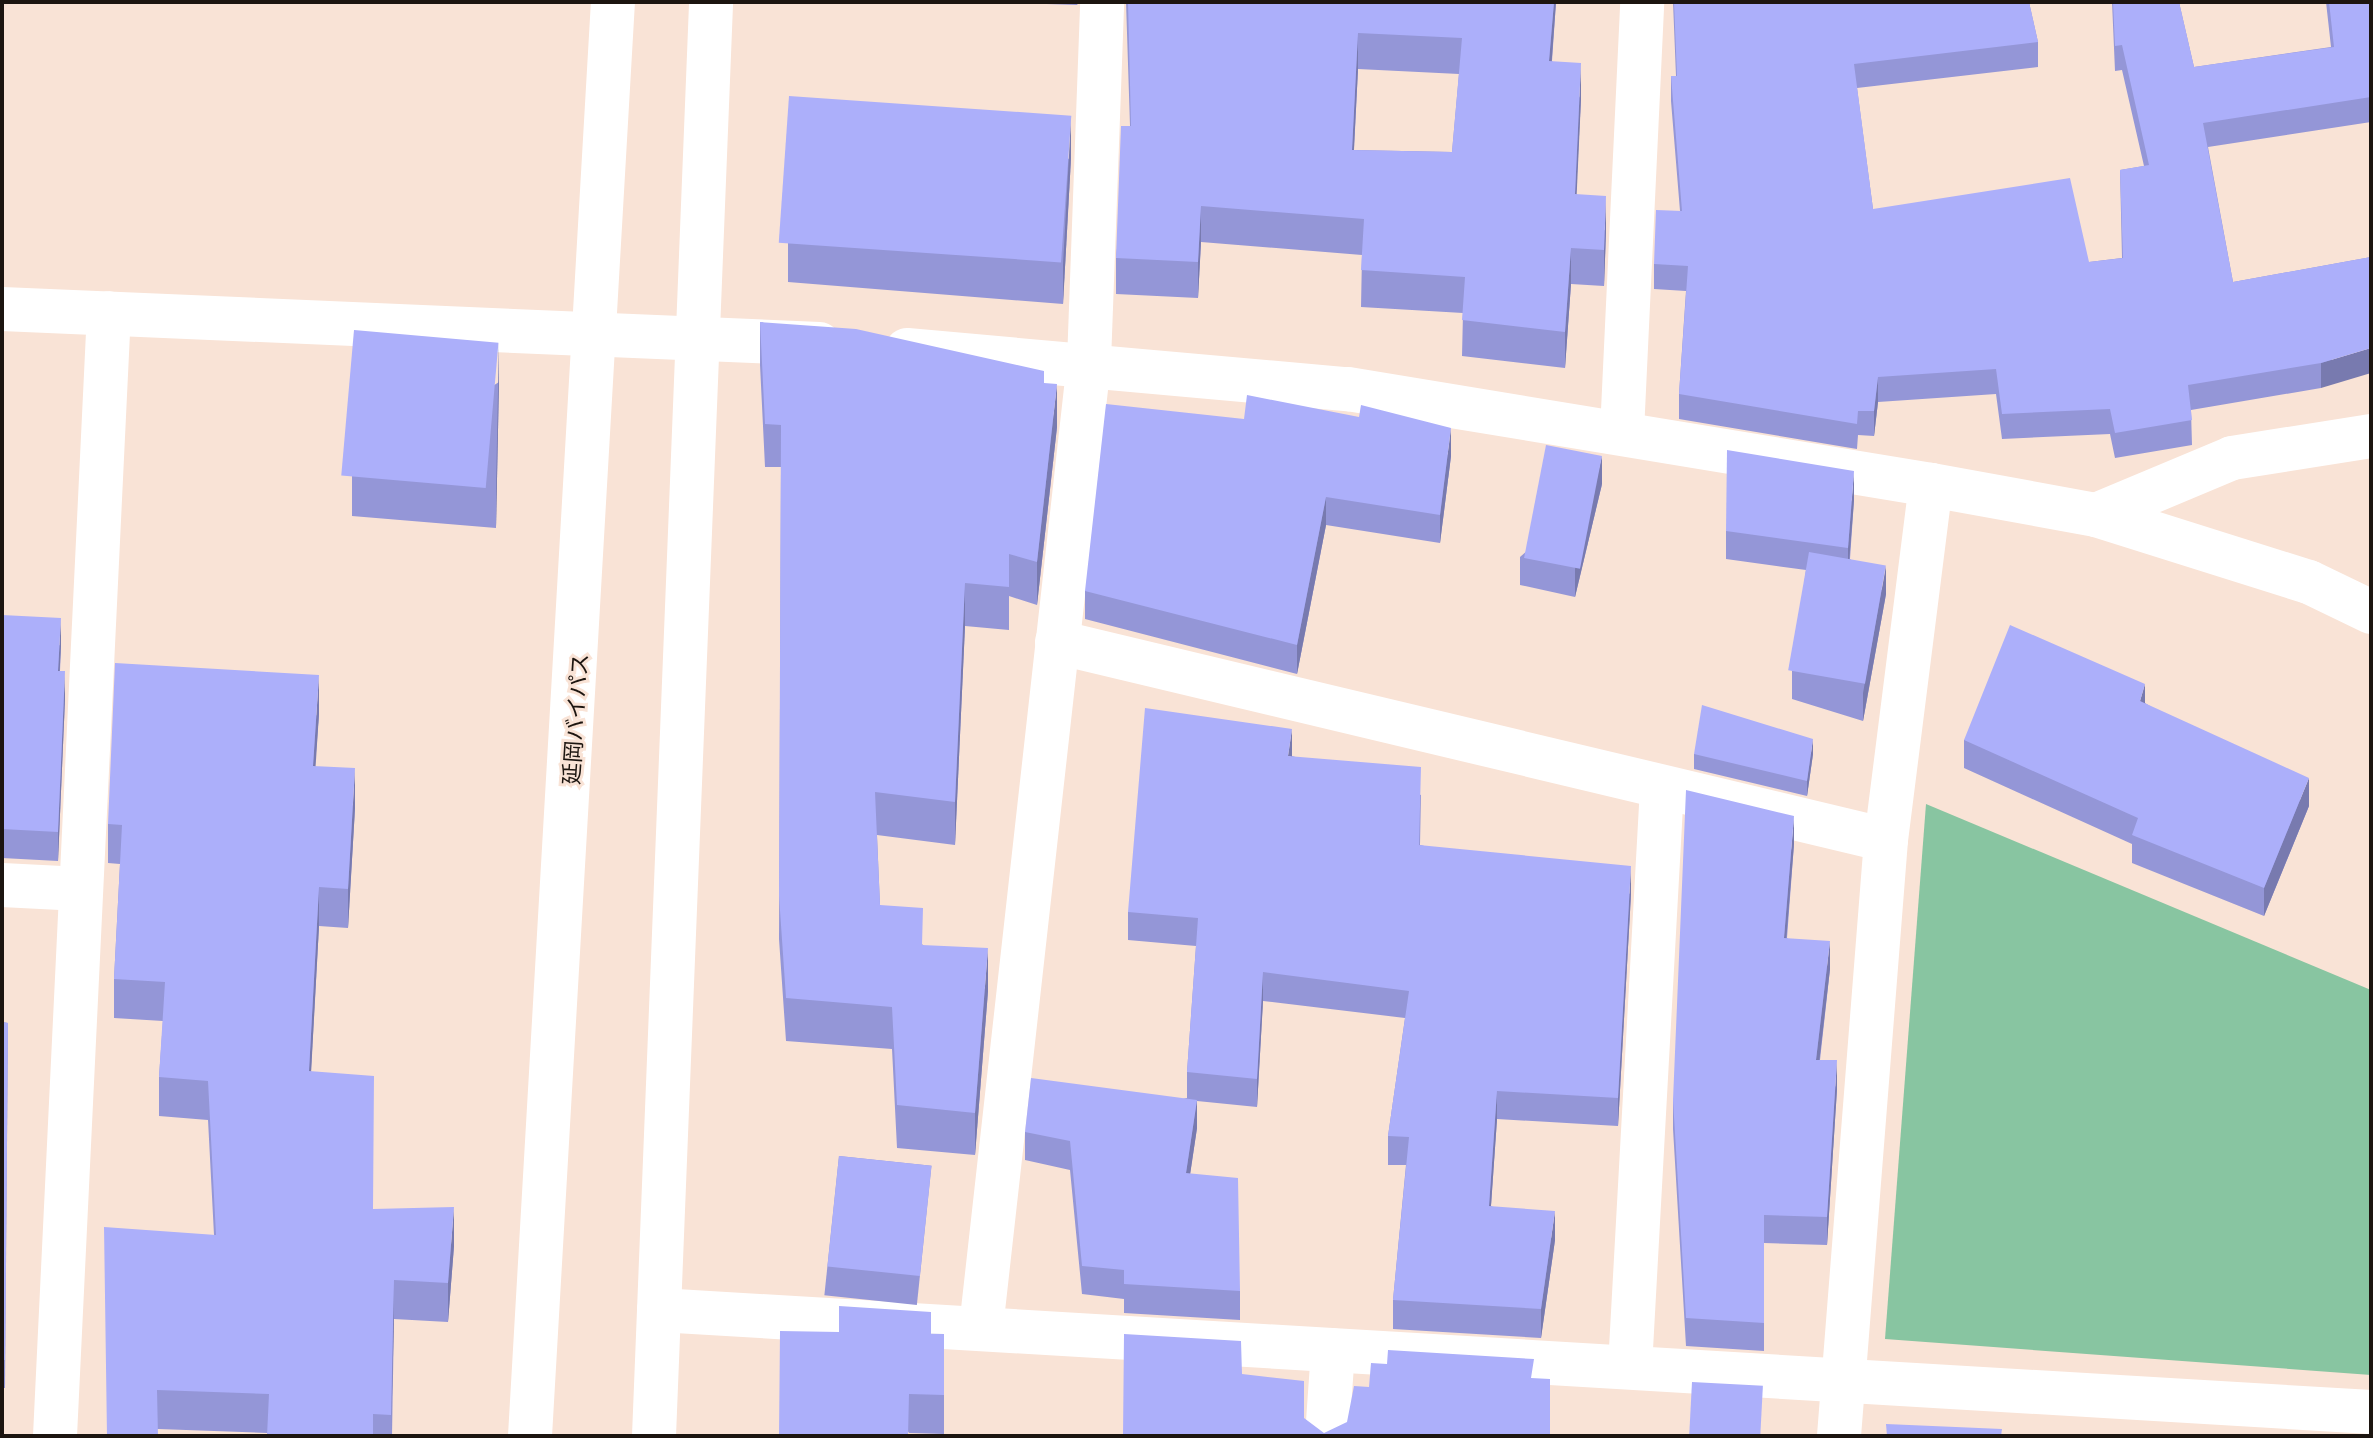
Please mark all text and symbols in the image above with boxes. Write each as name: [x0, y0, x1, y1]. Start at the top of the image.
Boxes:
street label: 延岡バイパス: [557, 652, 593, 786]

